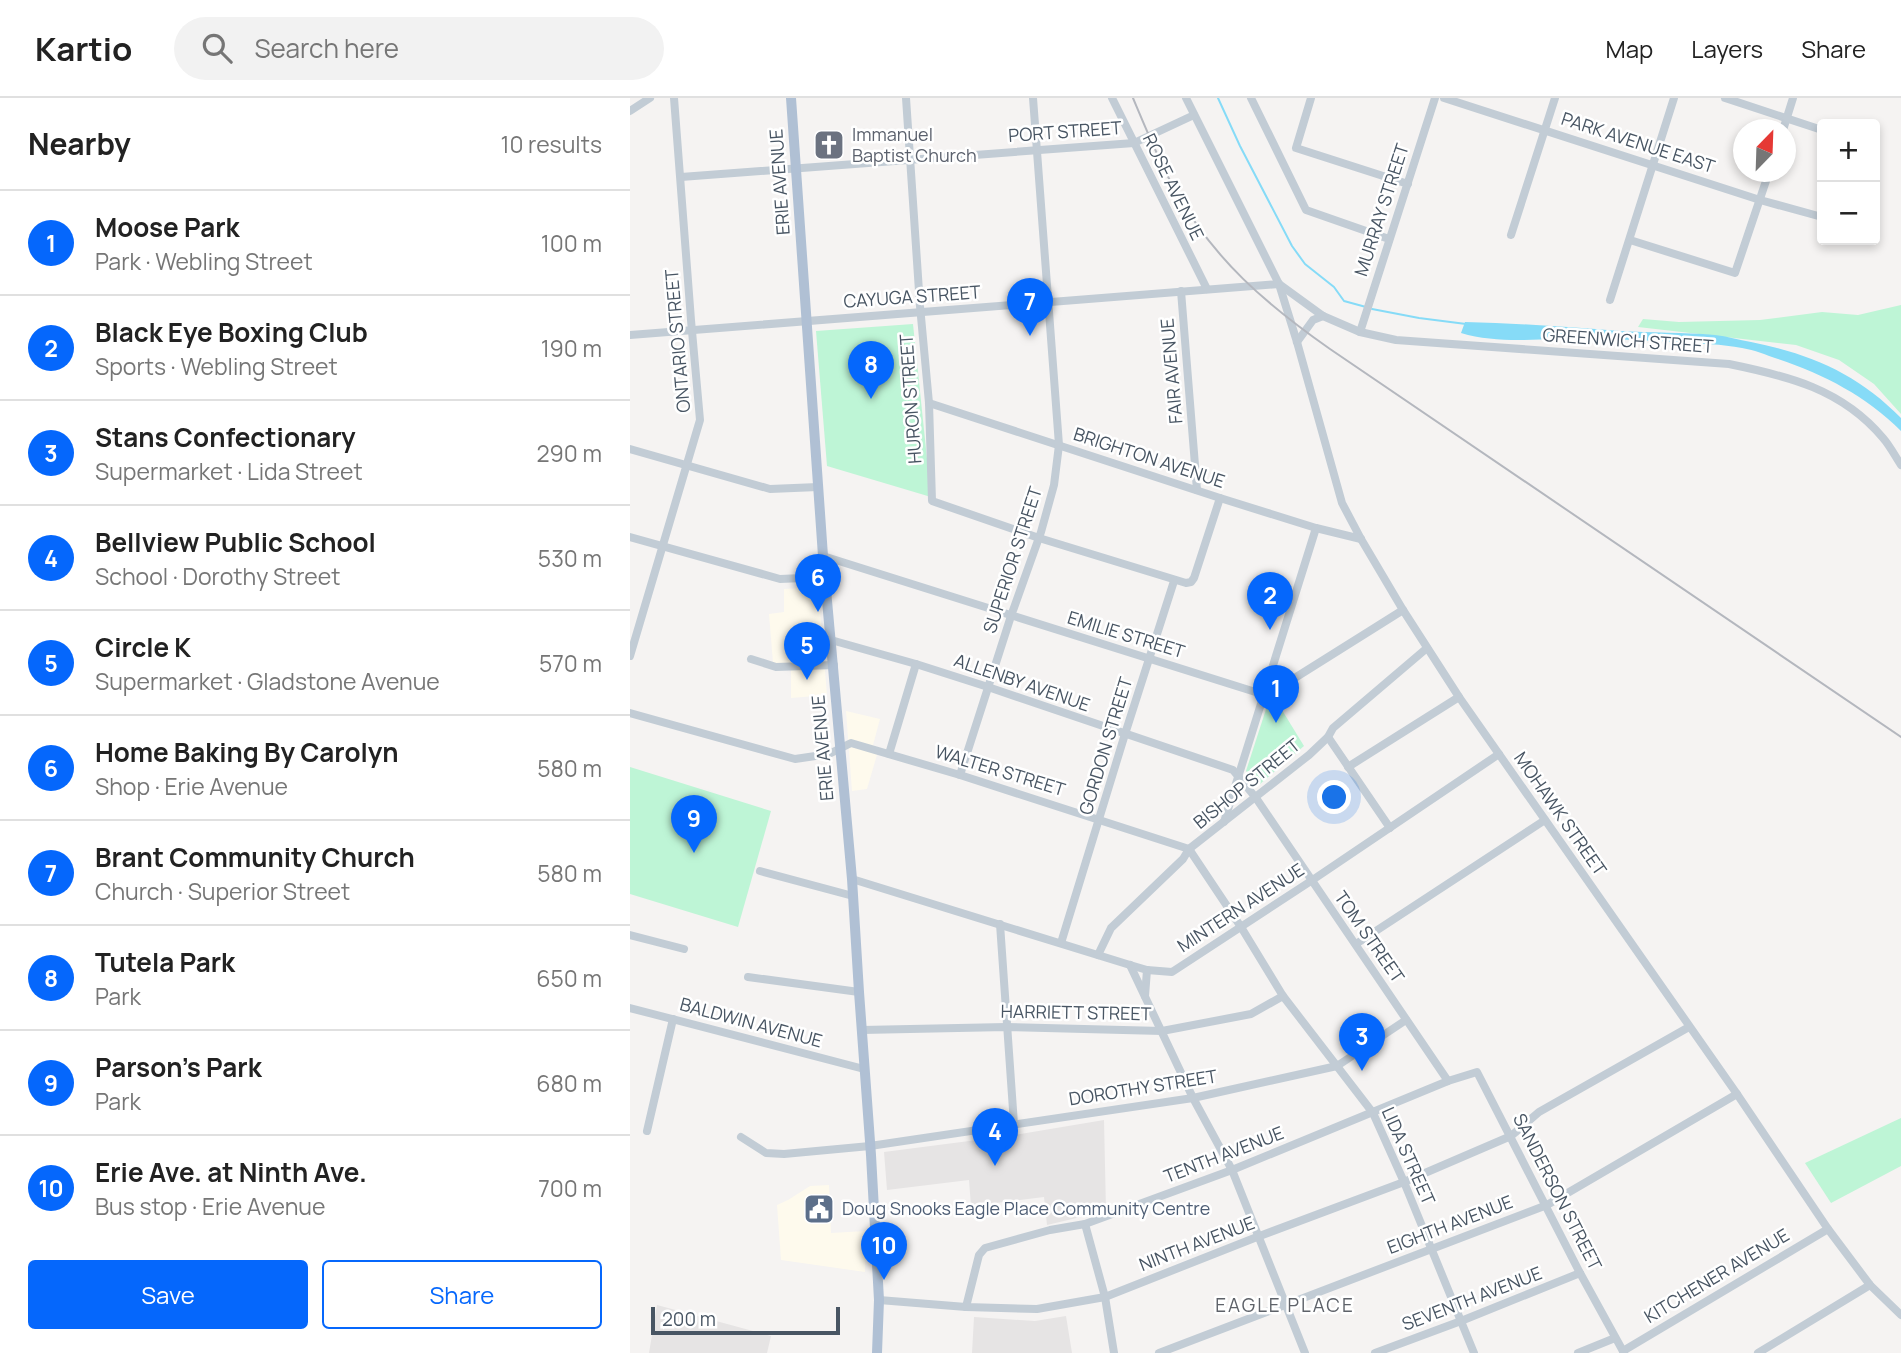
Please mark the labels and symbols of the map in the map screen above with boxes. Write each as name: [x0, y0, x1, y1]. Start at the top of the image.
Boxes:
street label: PARK AVENUE EAST: [1559, 106, 1718, 178]
street label: PORT STREET: [1007, 115, 1123, 147]
north arrow: [1733, 119, 1796, 182]
place label: Immanuel Baptist Church: [852, 122, 977, 167]
street label: ERIE AVENUE: [763, 128, 795, 236]
church icon: Immanuel Baptist Church: [812, 128, 846, 162]
street label: ROSE AVENUE: [1138, 129, 1210, 244]
street label: MURRAY STREET: [1348, 140, 1414, 279]
street label: ONTARIO STREET: [659, 268, 695, 414]
pin: 7: [1007, 278, 1053, 336]
street label: CAYUGA STREET: [843, 279, 981, 313]
street label: FAIR AVENUE: [1154, 317, 1188, 425]
street label: GREENWICH STREET: [1542, 322, 1715, 358]
street label: HURON STREET: [893, 333, 926, 465]
pin: 8: [848, 341, 894, 399]
street label: BRIGHTON AVENUE: [1071, 421, 1228, 493]
street label: SUPERIOR STREET: [977, 483, 1047, 636]
pin: 6: [795, 554, 841, 612]
pin: 2: [1247, 572, 1293, 630]
street label: EMILIE STREET: [1065, 605, 1188, 663]
pin: 5: [784, 622, 830, 680]
street label: ALLENBY AVENUE: [951, 648, 1093, 717]
pin: 1: [1253, 665, 1299, 723]
street label: GORDON STREET: [1073, 674, 1137, 817]
street label: ERIE AVENUE: [805, 694, 839, 802]
street label: BISHOP STREET: [1188, 733, 1305, 834]
street label: WALTER STREET: [932, 739, 1068, 801]
street label: MOHAWK STREET: [1509, 747, 1613, 880]
your location: [1317, 780, 1351, 814]
pin: 9: [671, 795, 717, 853]
street label: MINTERN AVENUE: [1173, 857, 1308, 957]
street label: TOM STREET: [1329, 886, 1410, 987]
street label: BALDWIN AVENUE: [677, 991, 825, 1053]
street label: HARRIETT STREET: [1000, 999, 1152, 1025]
pin: 3: [1339, 1013, 1385, 1071]
street label: DOROTHY STREET: [1067, 1063, 1219, 1111]
street label: LIDA STREET: [1377, 1103, 1441, 1208]
pin: 4: [972, 1108, 1018, 1166]
street label: SANDERSON STREET: [1508, 1109, 1608, 1274]
street label: TENTH AVENUE: [1160, 1120, 1287, 1188]
street label: EIGHTH AVENUE: [1383, 1189, 1516, 1259]
public building icon: Doug Snooks Eagle Place Community Centre: [802, 1192, 836, 1226]
place label: Doug Snooks Eagle Place Community Centre: [842, 1196, 1210, 1220]
street label: NINTH AVENUE: [1135, 1210, 1258, 1276]
pin: 10: [861, 1222, 907, 1280]
street label: KITCHENER AVENUE: [1640, 1222, 1793, 1328]
street label: SEVENTH AVENUE: [1398, 1260, 1545, 1336]
district label: EAGLE PLACE: [1215, 1292, 1355, 1318]
scale bar: [651, 1304, 840, 1336]

